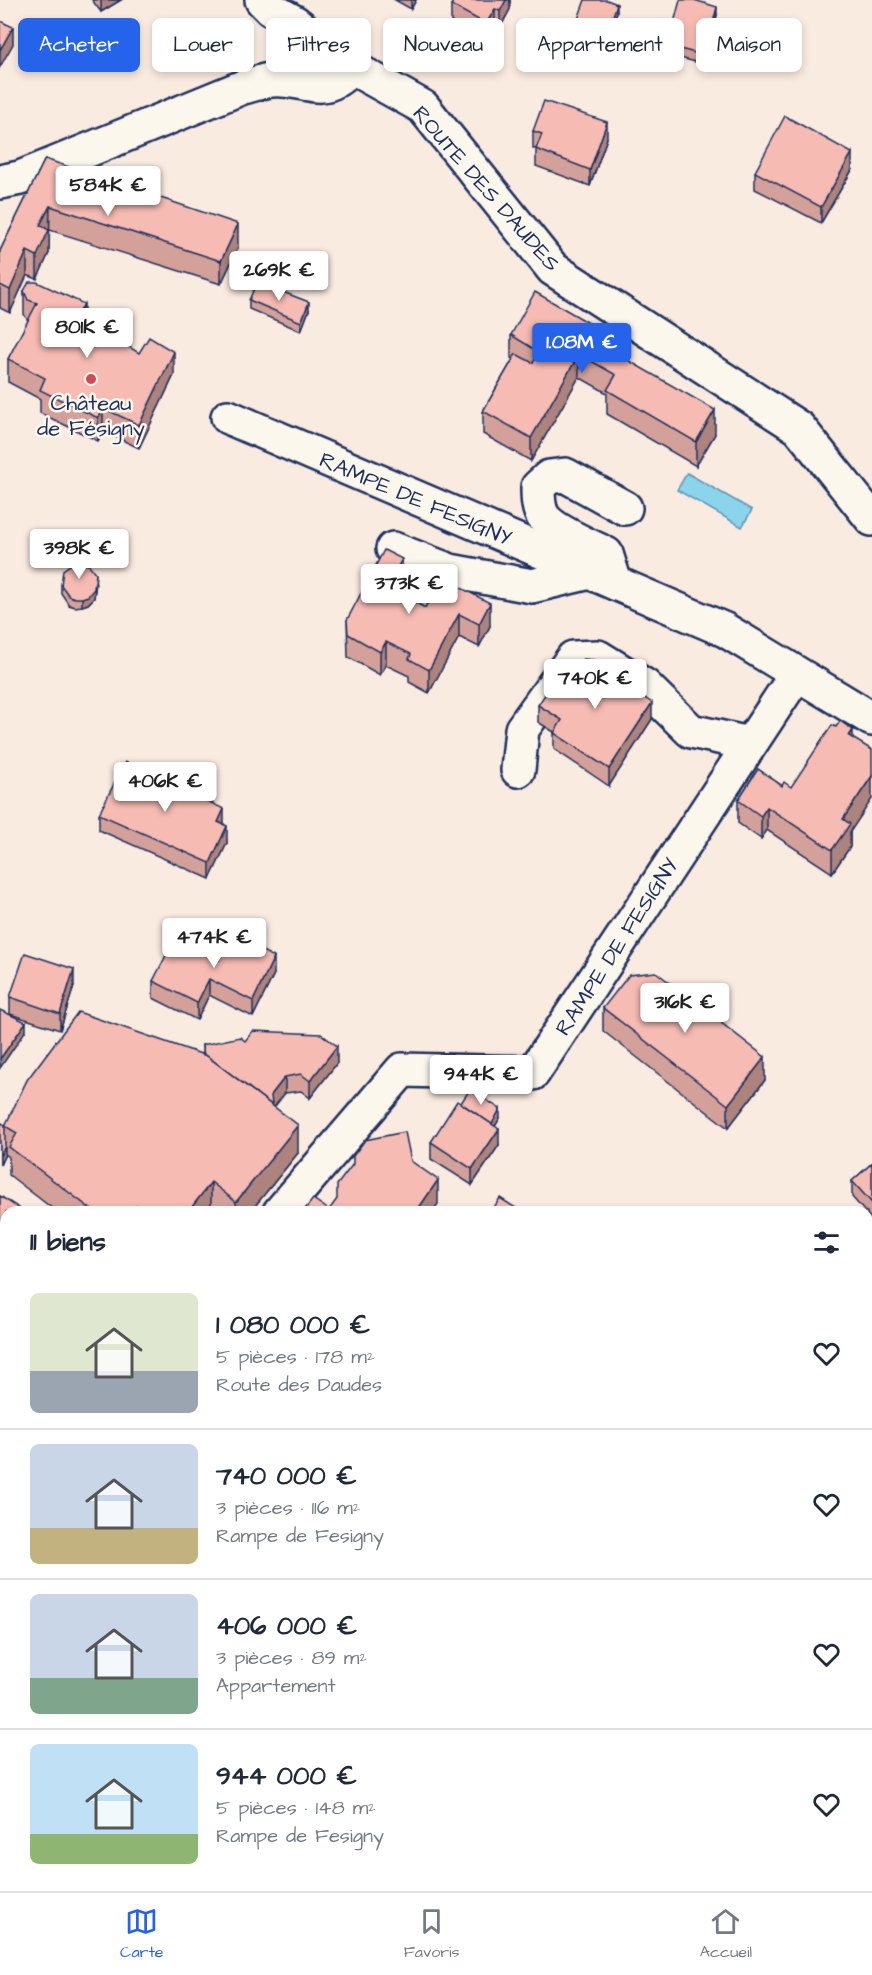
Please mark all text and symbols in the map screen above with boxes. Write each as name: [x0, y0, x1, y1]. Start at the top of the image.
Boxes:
chip: Acheter: [18, 18, 140, 72]
chip: Louer: [152, 18, 254, 72]
chip: Filtres: [266, 18, 371, 72]
chip: Nouveau: [383, 18, 504, 72]
chip: Appartement: [516, 18, 684, 72]
chip: Maison: [696, 18, 802, 72]
street label: ROUTE DES DAUDES: [405, 99, 567, 279]
pin: 584K €: [59, 166, 157, 217]
text: 584K €: [70, 171, 146, 199]
pin: 269K €: [230, 251, 328, 302]
text: 269K €: [243, 256, 315, 284]
pin: 801K €: [38, 308, 136, 359]
text: 801K €: [55, 313, 119, 341]
pin: 1.08M €: [527, 323, 637, 374]
text: 1.08M €: [546, 328, 618, 356]
marker: Château de Fésigny: [84, 372, 98, 386]
place label: Château de Fésigny: [37, 388, 145, 445]
street label: RAMPE DE FESIGNY: [314, 445, 517, 554]
pin: 398K €: [30, 529, 128, 580]
text: 398K €: [44, 534, 114, 562]
pin: 373K €: [360, 564, 458, 615]
text: 373K €: [375, 569, 443, 597]
pin: 740K €: [546, 659, 644, 710]
text: 740K €: [558, 664, 632, 692]
pin: 406K €: [116, 762, 214, 813]
text: 406K €: [128, 767, 202, 795]
street label: RAMPE DE FESIGNY: [548, 852, 687, 1042]
pin: 474K €: [165, 918, 263, 969]
text: 474K €: [176, 923, 252, 951]
pin: 316K €: [636, 983, 734, 1034]
text: 316K €: [654, 988, 716, 1016]
pin: 944K €: [432, 1055, 530, 1106]
text: 944K €: [444, 1060, 518, 1088]
text: 11 biens: [30, 1224, 106, 1260]
icon: filters: [810, 1226, 843, 1259]
text: 1 080 000 €: [216, 1307, 370, 1343]
icon: home: [78, 1317, 150, 1389]
icon: heart: [810, 1337, 843, 1370]
text: 5 pièces · 178 m²: [216, 1343, 374, 1371]
text: Route des Daudes: [216, 1371, 382, 1399]
text: 740 000 €: [216, 1458, 357, 1494]
icon: home: [78, 1468, 150, 1540]
icon: heart: [810, 1488, 843, 1521]
text: 3 pièces · 116 m²: [216, 1494, 360, 1522]
text: Rampe de Fesigny: [216, 1522, 384, 1550]
text: 406 000 €: [216, 1608, 357, 1644]
icon: home: [78, 1618, 150, 1690]
icon: heart: [810, 1638, 843, 1671]
text: 3 pièces · 89 m²: [216, 1644, 367, 1672]
text: Appartement: [216, 1672, 336, 1700]
text: 944 000 €: [216, 1758, 357, 1794]
icon: home: [78, 1768, 150, 1840]
icon: heart: [810, 1788, 843, 1821]
text: 5 pièces · 148 m²: [216, 1794, 376, 1822]
text: Rampe de Fesigny: [216, 1822, 384, 1850]
tab: Carte: [120, 1905, 164, 1963]
tab: Favoris: [404, 1905, 460, 1963]
tab: Accueil: [700, 1905, 752, 1963]

